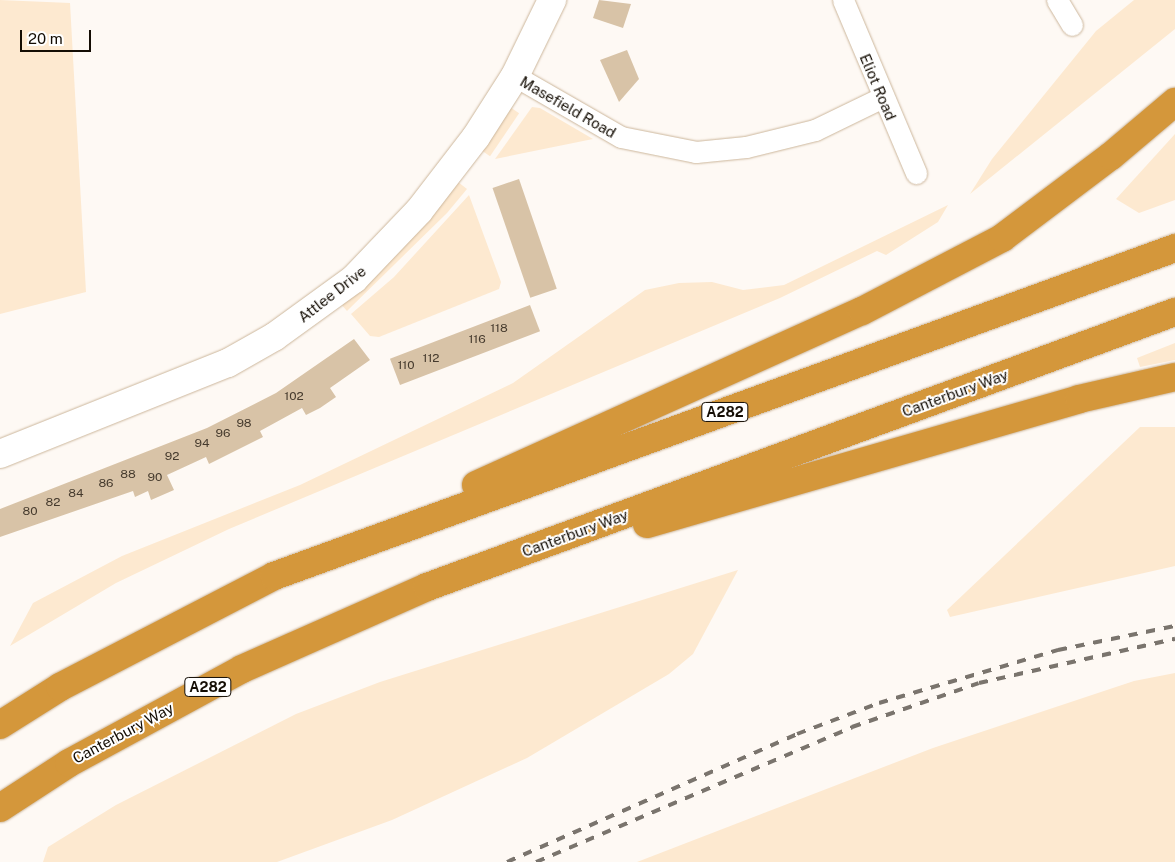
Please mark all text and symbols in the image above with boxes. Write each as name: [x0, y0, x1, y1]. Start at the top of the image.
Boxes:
scale bar: [22, 20, 94, 52]
text: 20 m: [28, 30, 63, 47]
street label: Eliot Road: [856, 51, 900, 123]
street label: Masefield Road: [517, 72, 619, 142]
street label: Attlee Drive: [294, 262, 370, 326]
house number: 118: [490, 322, 508, 336]
house number: 116: [468, 333, 486, 347]
house number: 112: [423, 352, 439, 366]
house number: 110: [397, 359, 415, 373]
street label: Canterbury Way: [899, 365, 1011, 421]
house number: 102: [284, 390, 304, 404]
road number: A282: [701, 401, 749, 424]
house number: 98: [236, 417, 252, 431]
house number: 96: [216, 427, 230, 441]
house number: 94: [194, 437, 210, 451]
house number: 92: [165, 450, 179, 464]
house number: 88: [120, 468, 136, 482]
house number: 90: [148, 471, 162, 485]
house number: 86: [98, 477, 114, 491]
house number: 84: [68, 487, 84, 501]
house number: 82: [46, 496, 60, 510]
house number: 80: [22, 505, 38, 519]
street label: Canterbury Way: [519, 505, 631, 561]
road number: A282: [184, 676, 232, 699]
street label: Canterbury Way: [69, 699, 177, 767]

